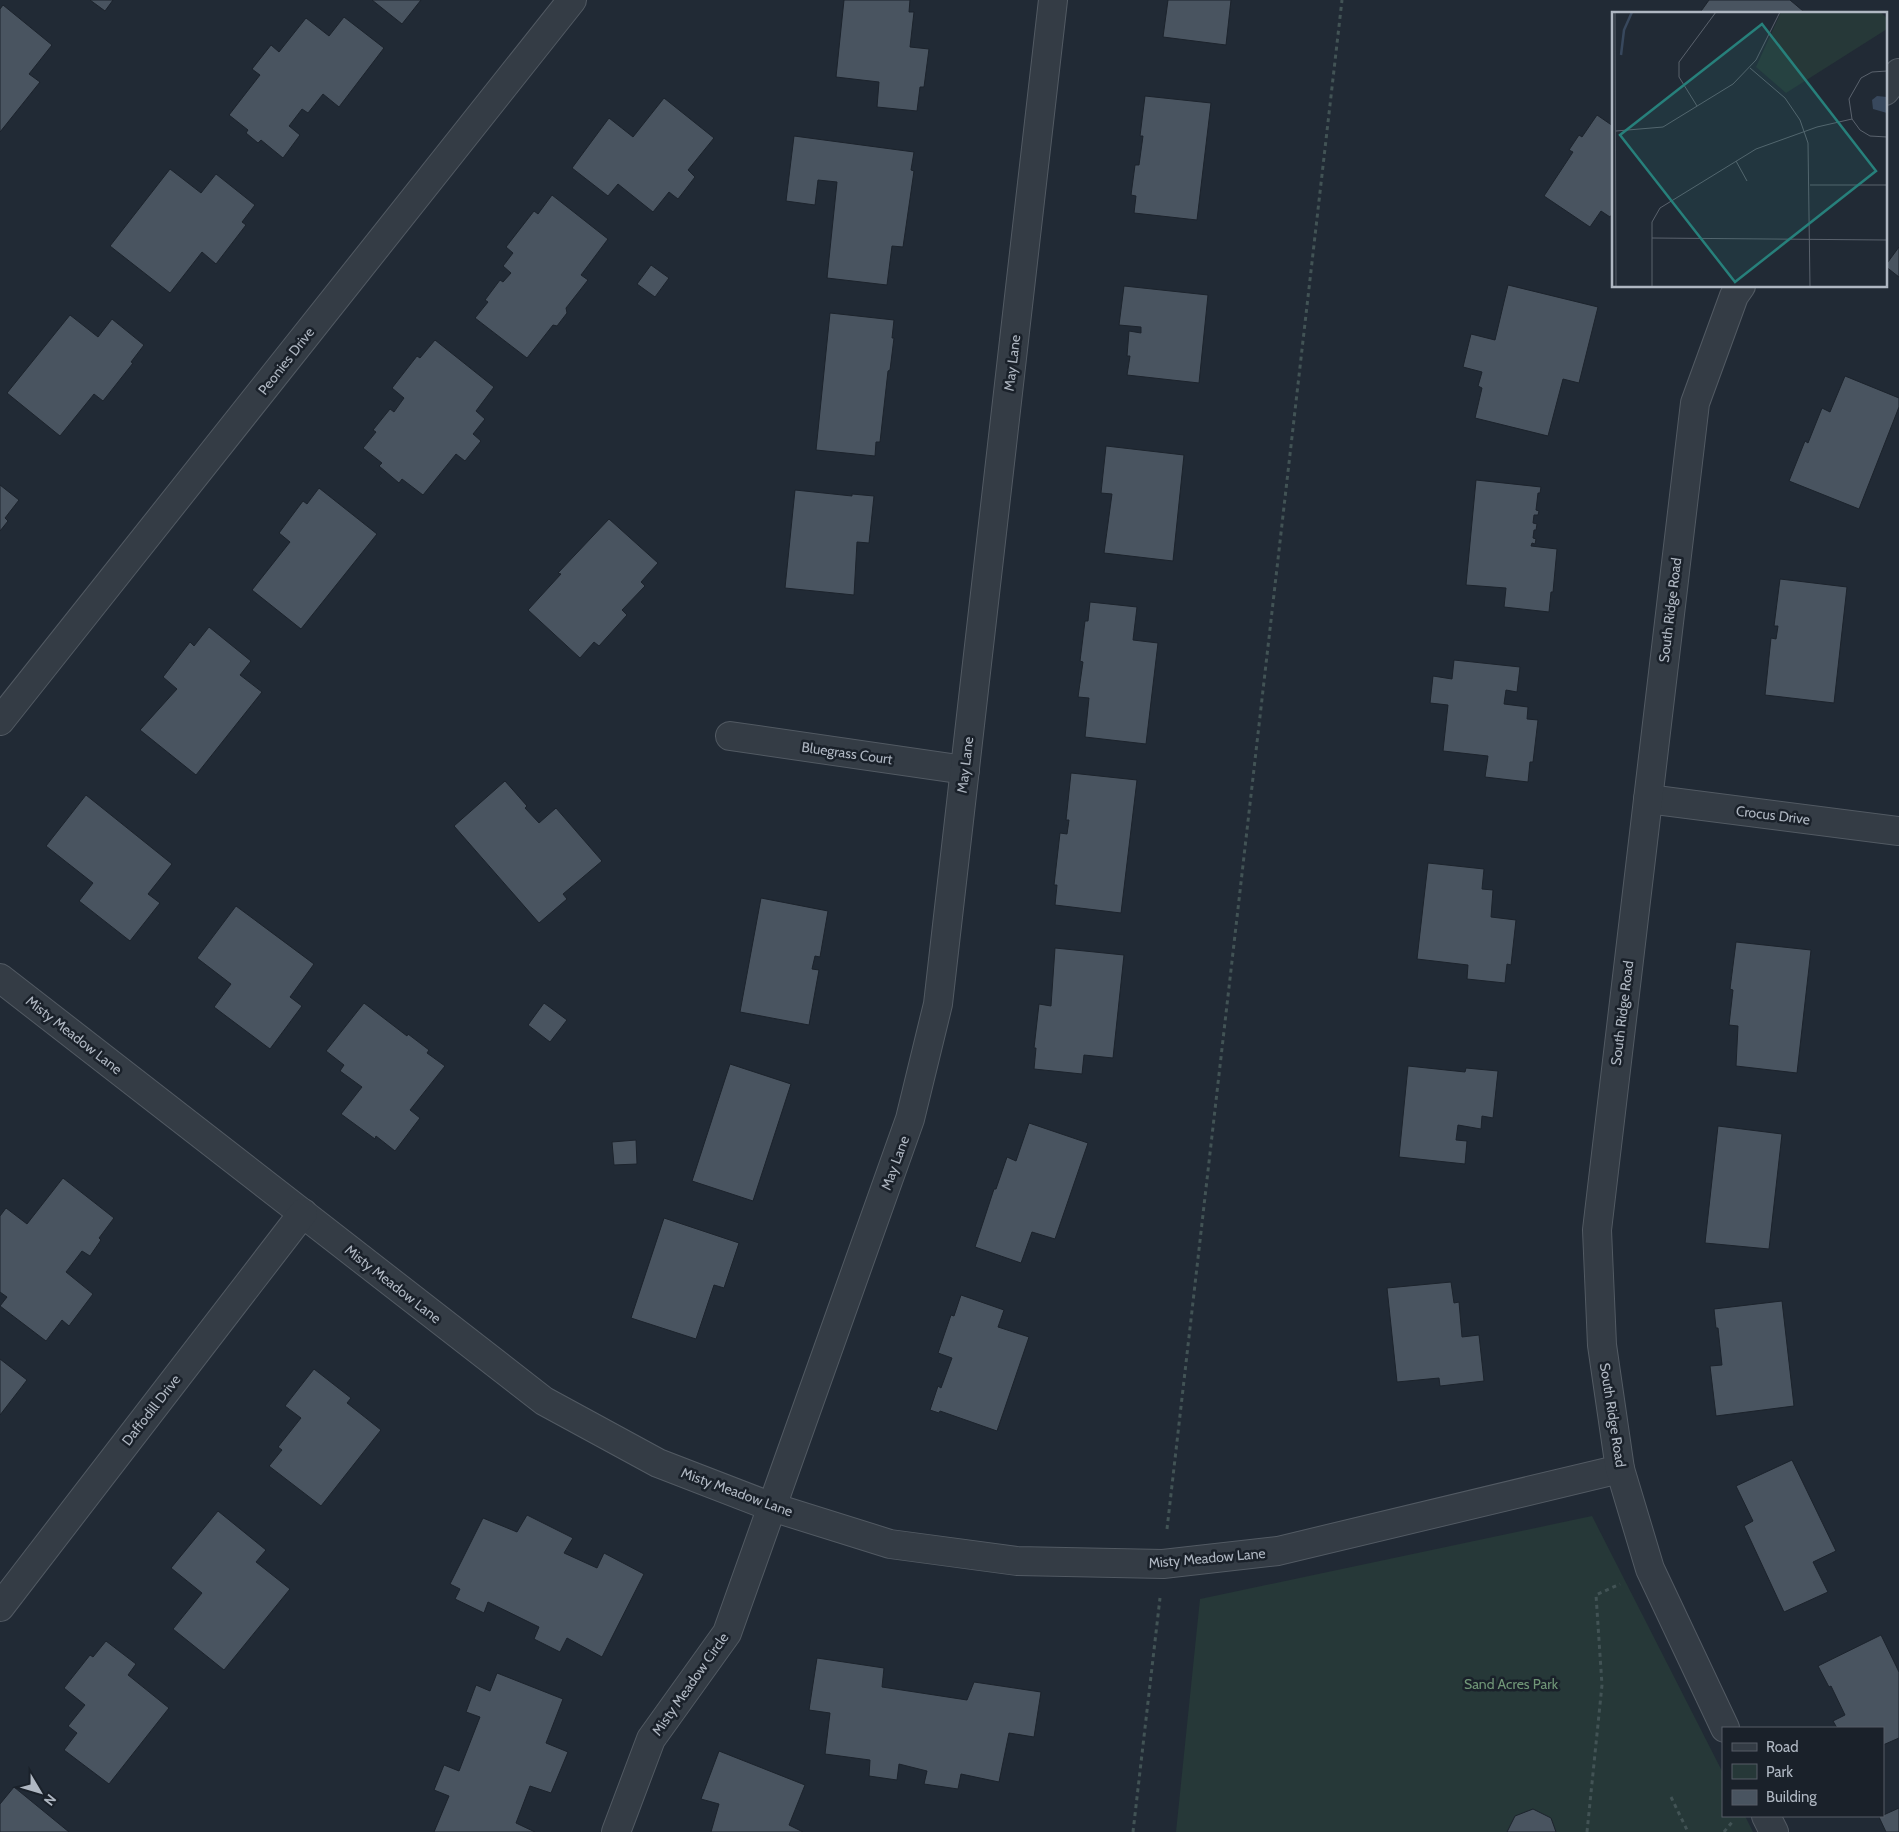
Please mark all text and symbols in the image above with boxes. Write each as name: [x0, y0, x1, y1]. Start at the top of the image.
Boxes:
inset map: [1612, 12, 1886, 288]
street label: Peonies Drive: [254, 324, 318, 398]
street label: May Lane: [1000, 334, 1024, 392]
street label: South Ridge Road: [1655, 557, 1685, 663]
street label: May Lane: [953, 736, 977, 794]
street label: Bluegrass Court: [800, 738, 894, 768]
street label: Crocus Drive: [1735, 802, 1811, 828]
street label: South Ridge Road: [1607, 960, 1637, 1066]
street label: Misty Meadow Lane: [22, 992, 126, 1078]
street label: May Lane: [877, 1133, 913, 1193]
street label: Misty Meadow Lane: [341, 1241, 445, 1327]
street label: South Ridge Road: [1596, 1362, 1630, 1468]
street label: Daffodill Drive: [118, 1371, 184, 1449]
street label: Misty Meadow Lane: [679, 1463, 795, 1521]
street label: Misty Meadow Lane: [1148, 1544, 1266, 1572]
street label: Misty Meadow Circle: [648, 1629, 732, 1739]
park label: Sand Acres Park: [1464, 1675, 1559, 1693]
legend: [1722, 1727, 1884, 1817]
text: Road: [1766, 1738, 1799, 1756]
text: Park: [1766, 1763, 1793, 1781]
north arrow: [15, 1767, 65, 1817]
text: Building: [1766, 1788, 1817, 1806]
text: N: [40, 1791, 60, 1809]

